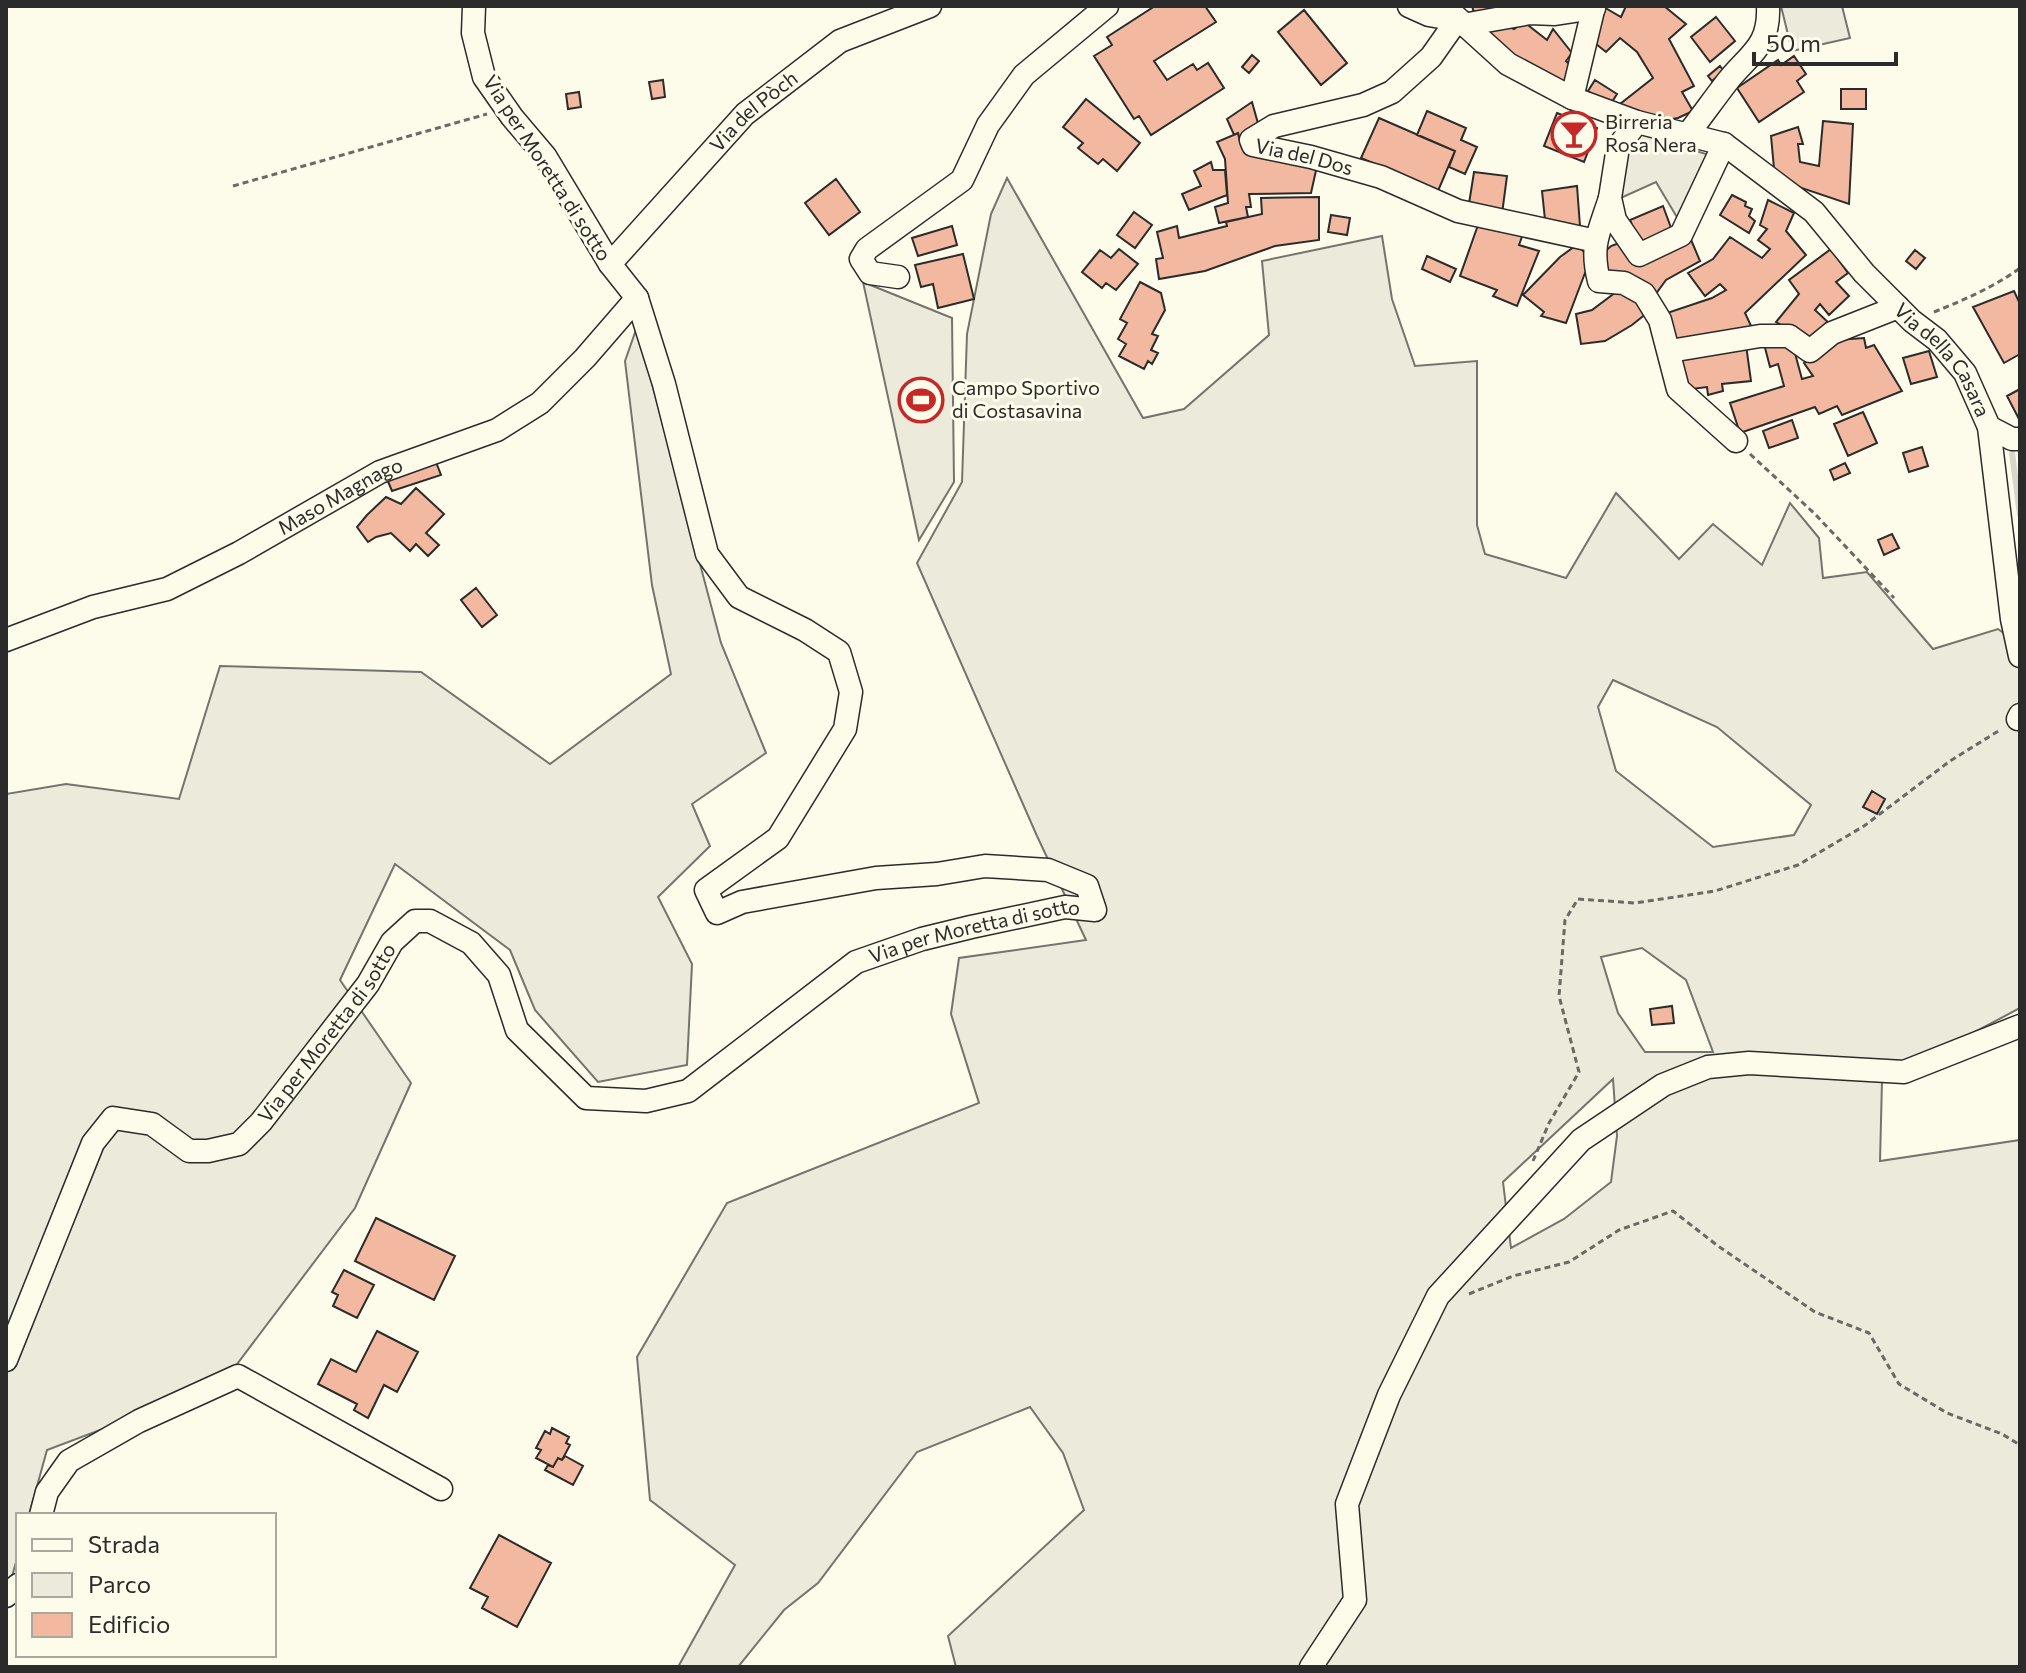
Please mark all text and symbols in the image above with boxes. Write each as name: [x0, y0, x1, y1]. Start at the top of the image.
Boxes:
scale bar: [1754, 16, 1896, 66]
text: 50 m: [1766, 28, 1821, 57]
street label: Via del Pòch: [704, 65, 802, 156]
street label: Via per Moretta di sotto: [479, 70, 617, 265]
place label: Birreria Rosa Nera: [1605, 109, 1697, 156]
bar icon: Birreria Rosa Nera: [1550, 110, 1598, 158]
street label: Via del Dos: [1253, 133, 1356, 179]
street label: Via della Casara: [1890, 297, 1996, 420]
place label: Campo Sportivo di Costasavina: [952, 375, 1100, 422]
sports icon: Campo Sportivo di Costasavina: [897, 376, 945, 424]
street label: Maso Magnago: [273, 452, 406, 539]
street label: Via per Moretta di sotto: [865, 894, 1081, 968]
street label: Via per Moretta di sotto: [252, 939, 400, 1127]
legend: [16, 1513, 276, 1657]
text: Strada: [88, 1529, 160, 1558]
text: Parco: [88, 1569, 151, 1598]
text: Edificio: [88, 1609, 170, 1638]

